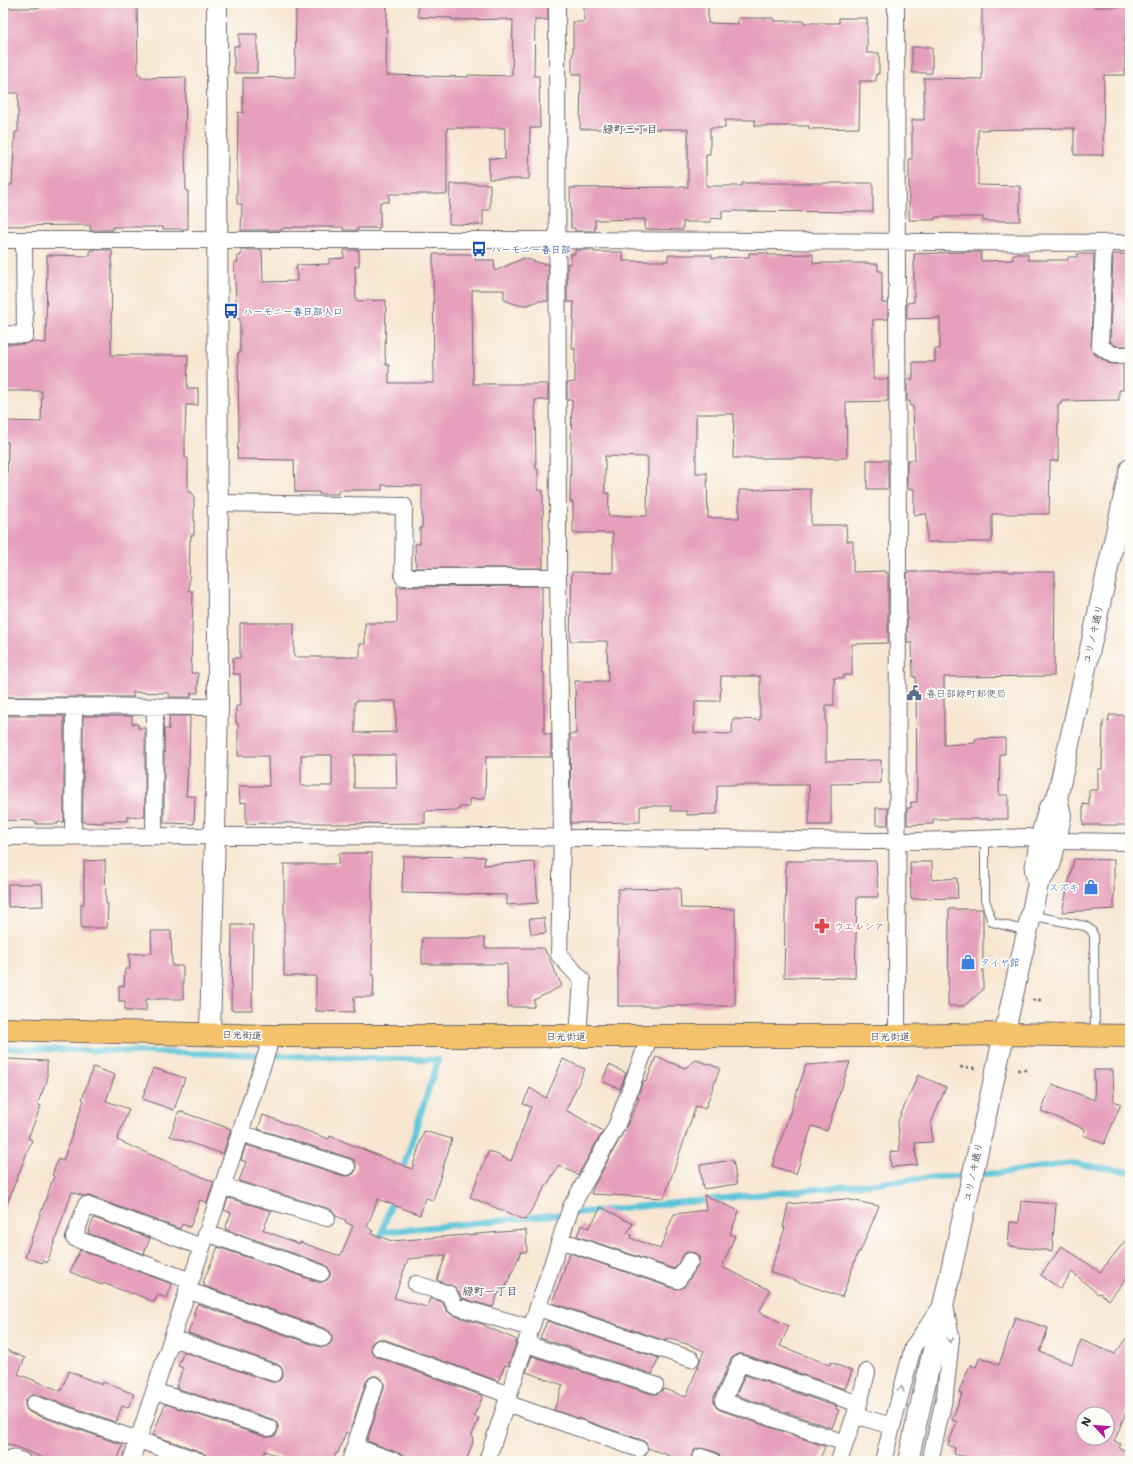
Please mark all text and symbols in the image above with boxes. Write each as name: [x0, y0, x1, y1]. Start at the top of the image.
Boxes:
district label: 緑町三丁目: [603, 122, 658, 137]
bus stop icon: ハーモニー春日部: [470, 240, 488, 258]
place label: ハーモニー春日部: [491, 243, 571, 256]
bus stop icon: ハーモニー春日部入口: [222, 302, 240, 320]
place label: ハーモニー春日部入口: [243, 305, 343, 318]
street label: ユリノキ通り: [1080, 603, 1106, 665]
public building icon: 春日部緑町郵便局: [905, 684, 923, 702]
place label: 春日部緑町郵便局: [926, 687, 1006, 700]
shop icon: スズキ: [1082, 878, 1100, 896]
place label: スズキ: [1049, 881, 1079, 894]
pharmacy icon: ウエルシア: [813, 917, 831, 935]
place label: ウエルシア: [834, 920, 884, 933]
shop icon: タイヤ館: [959, 953, 977, 971]
place label: タイヤ館: [980, 956, 1020, 969]
street label: 日光街道: [222, 1028, 262, 1042]
street label: 日光街道: [546, 1030, 586, 1043]
street label: 日光街道: [870, 1030, 910, 1043]
street label: ユリノキ通り: [960, 1141, 986, 1203]
district label: 緑町一丁目: [463, 1284, 518, 1299]
one-way arrow: [946, 1337, 954, 1343]
one-way arrow: [896, 1385, 905, 1392]
north arrow: [1075, 1406, 1115, 1446]
text: N: [1078, 1414, 1095, 1429]

